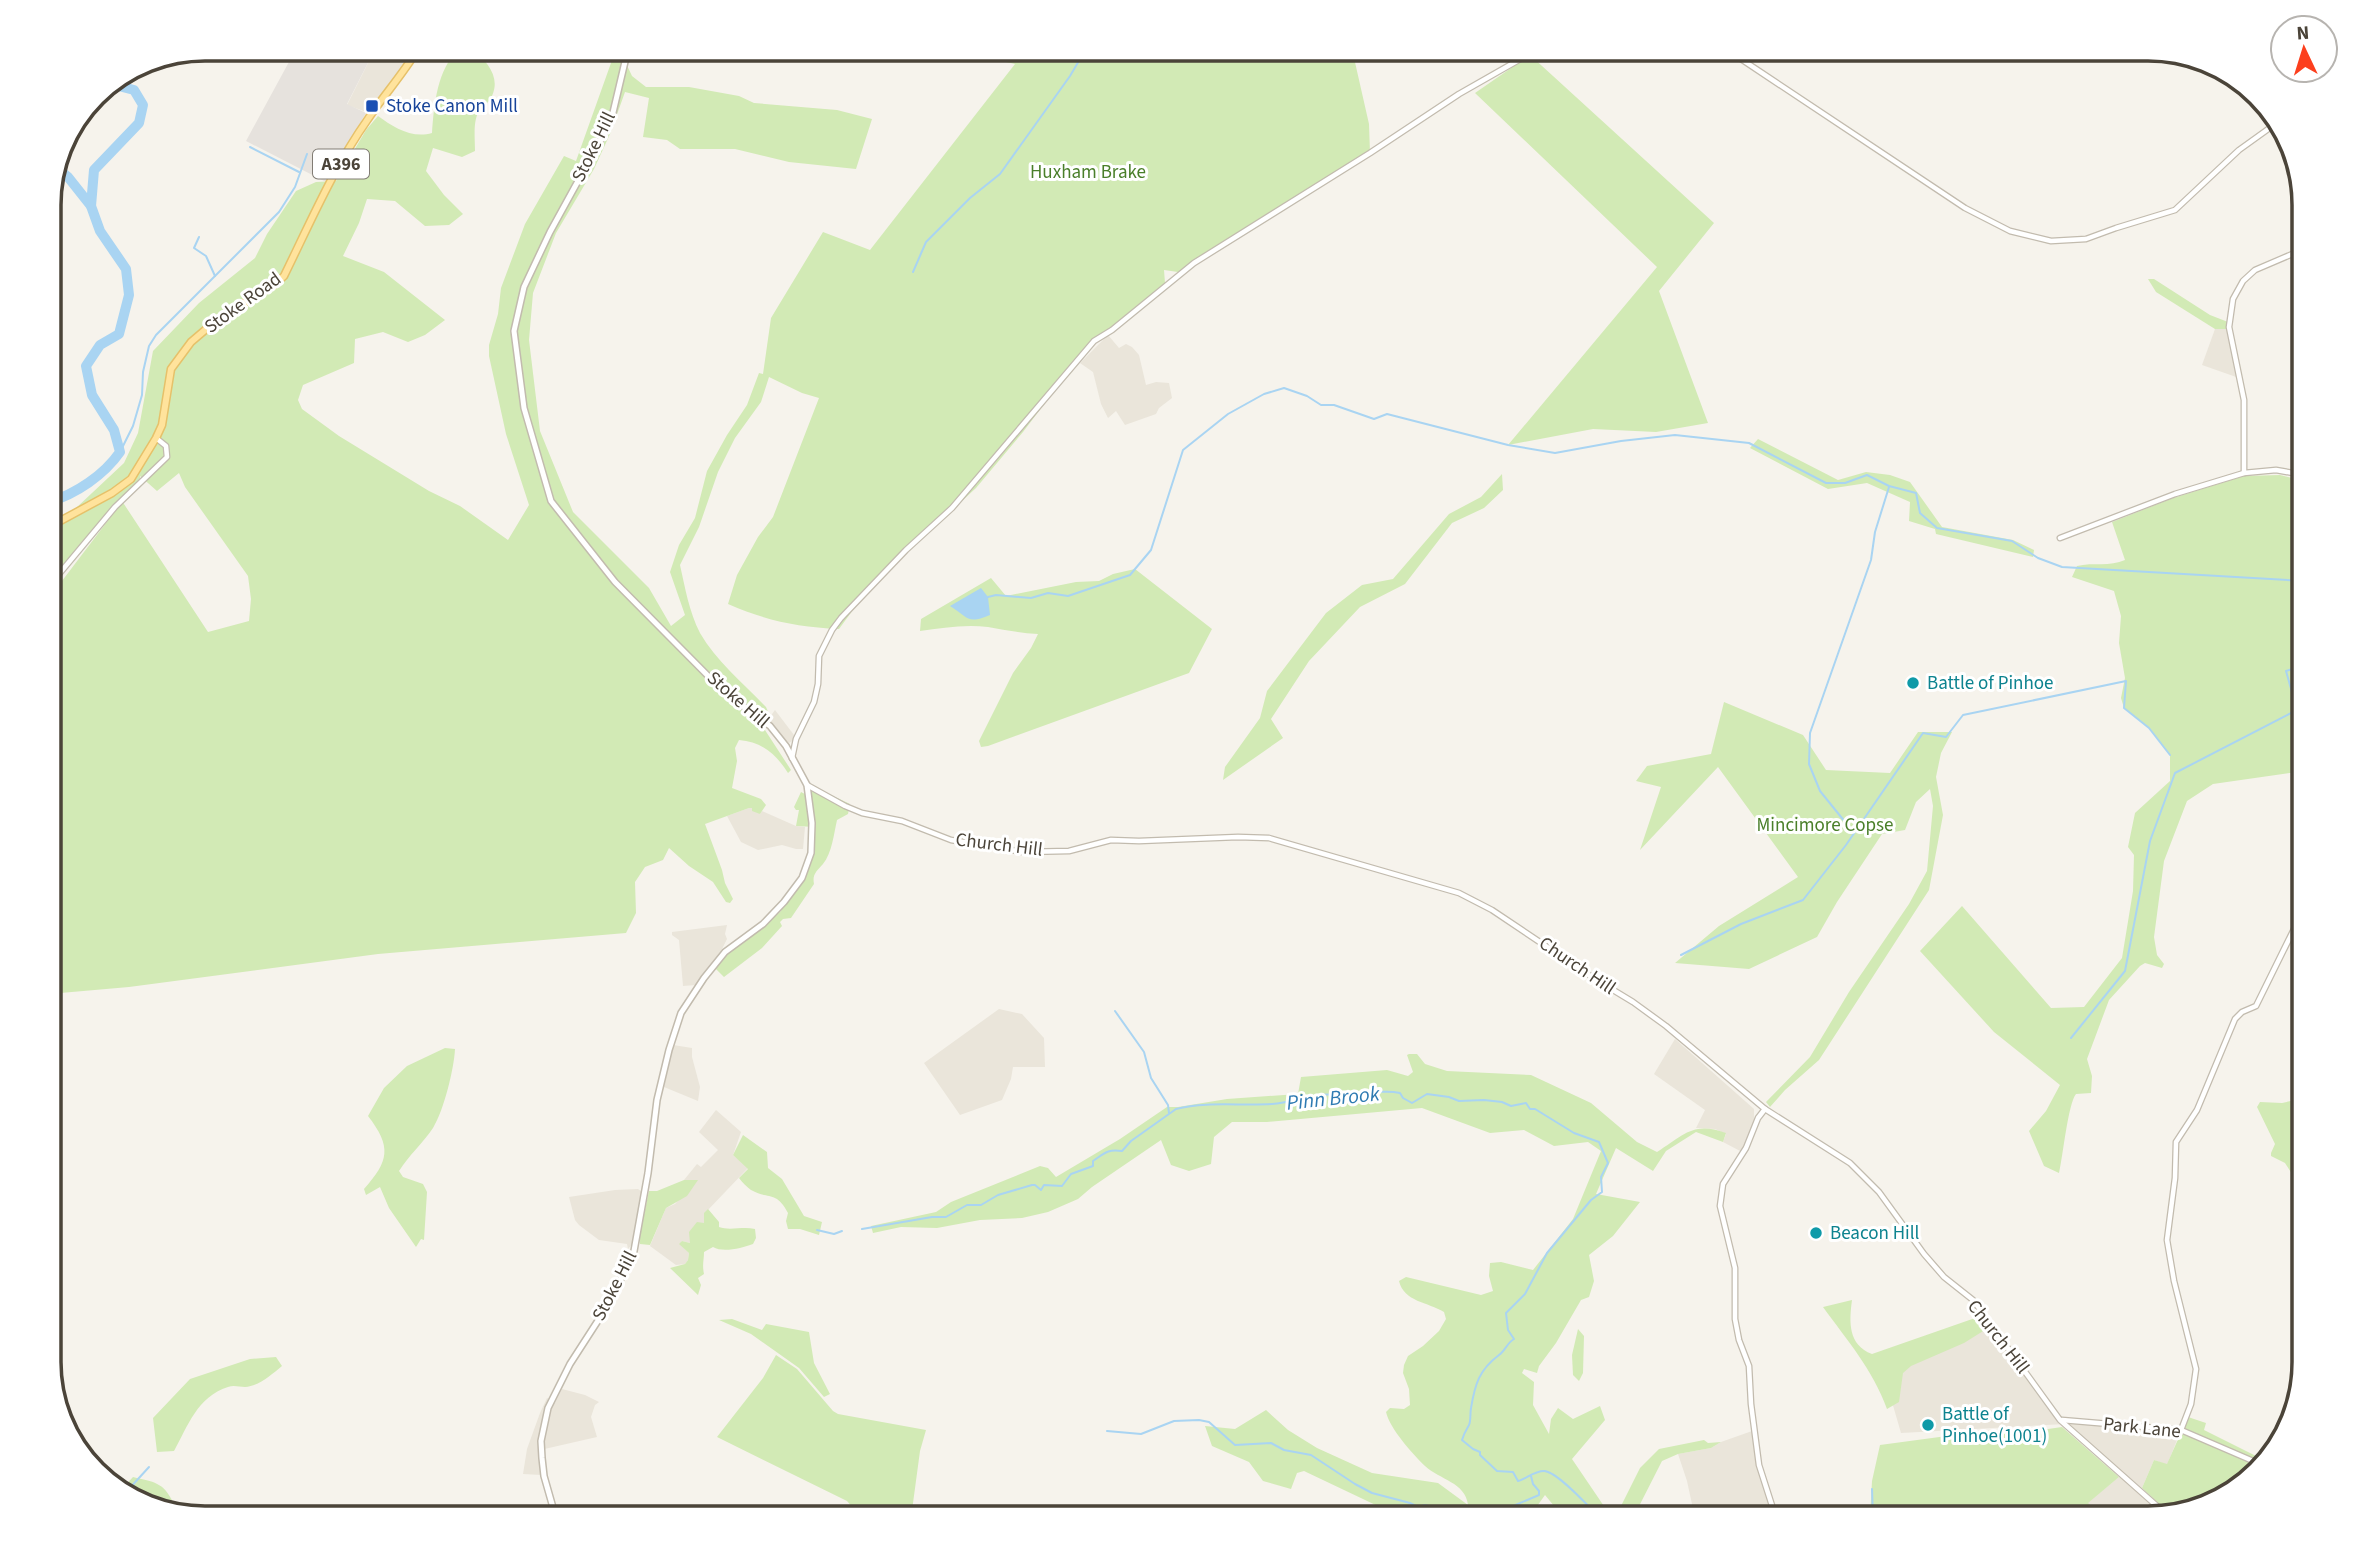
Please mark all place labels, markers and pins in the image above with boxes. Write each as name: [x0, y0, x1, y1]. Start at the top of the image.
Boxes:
place label: Stoke Canon Mill: [386, 93, 518, 120]
marker: Stoke Canon Mill: [364, 98, 380, 114]
place label: Battle of Pinhoe: [1927, 670, 2054, 697]
marker: Battle of Pinhoe: [1905, 675, 1921, 691]
place label: Beacon Hill: [1830, 1220, 1920, 1247]
marker: Beacon Hill: [1808, 1225, 1824, 1241]
place label: Battle of Pinhoe(1001): [1942, 1401, 2047, 1450]
marker: Battle of Pinhoe(1001): [1920, 1417, 1936, 1433]

